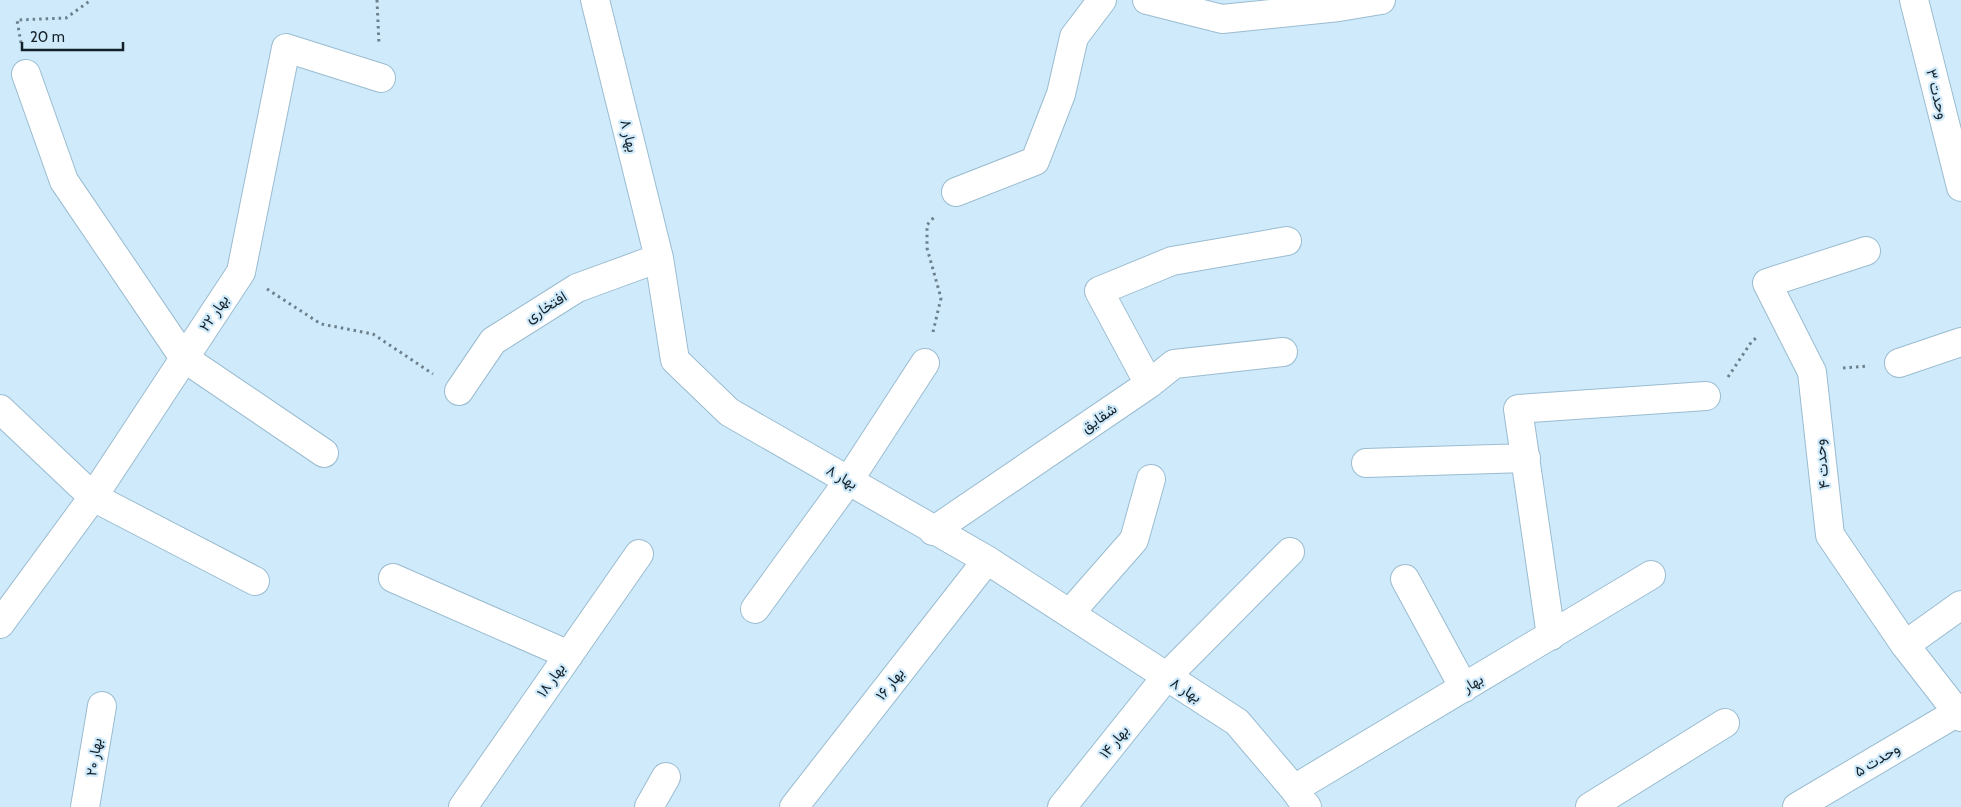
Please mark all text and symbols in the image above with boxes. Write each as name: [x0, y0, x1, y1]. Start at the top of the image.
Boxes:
scale bar: [22, 20, 124, 52]
text: 20 m: [30, 28, 65, 46]
street label: وحدت ۳: [1922, 67, 1952, 121]
street label: بهار ۸: [616, 118, 642, 154]
street label: افتخاری: [522, 287, 571, 328]
street label: بهار ۲۲: [195, 291, 233, 335]
street label: شقایق: [1078, 399, 1121, 437]
street label: وحدت ۴: [1810, 438, 1834, 490]
street label: بهار ۸: [823, 461, 861, 493]
street label: بهار ۱۸: [533, 659, 569, 701]
street label: بهار ۱۶: [872, 664, 908, 704]
street label: بهار: [1459, 670, 1487, 697]
street label: بهار ۸: [1167, 674, 1205, 706]
street label: بهار ۱۴: [1095, 722, 1133, 762]
street label: بهار ۲۰: [82, 737, 106, 777]
street label: وحدت ۵: [1851, 739, 1903, 781]

